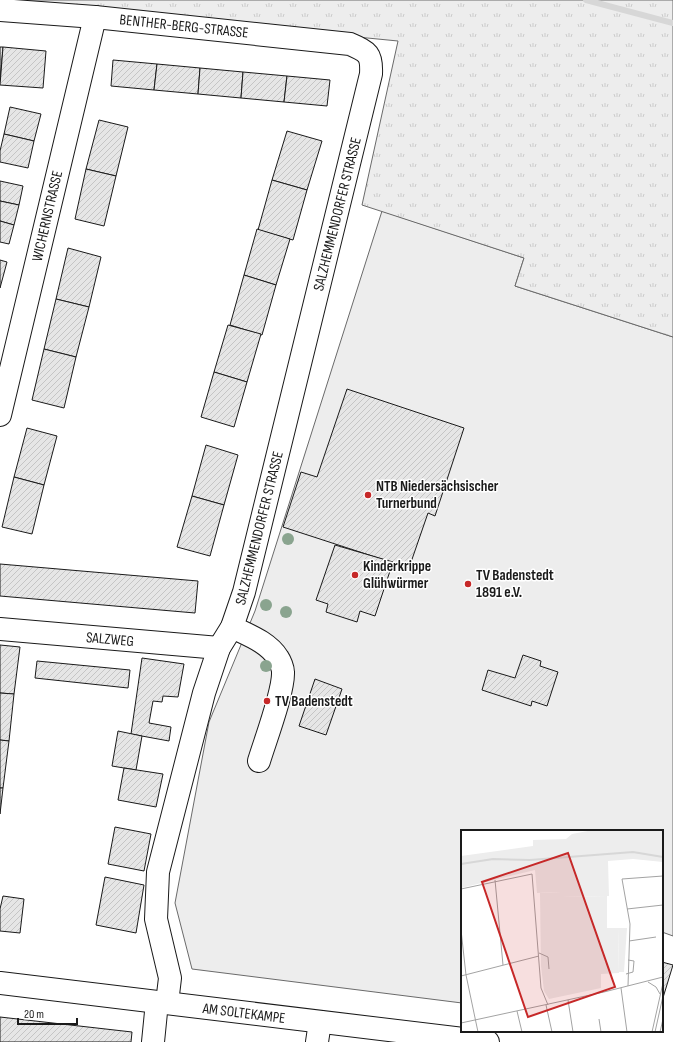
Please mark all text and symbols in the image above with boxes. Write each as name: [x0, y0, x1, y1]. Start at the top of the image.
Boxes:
street label: BENTHER-BERG-STRASSE: [119, 10, 249, 43]
street label: SALZHEMMENDORFER STRASSE: [309, 135, 366, 293]
street label: WICHERNSTRASSE: [28, 169, 67, 263]
street label: SALZHEMMENDORFER STRASSE: [231, 449, 288, 607]
place label: NTB Niedersächsischer Turnerbund: [376, 477, 499, 513]
marker: NTB Niedersächsischer Turnerbund: [363, 490, 373, 500]
place label: Kinderkrippe Glühwürmer: [363, 557, 431, 593]
place label: TV Badenstedt 1891 e.V.: [476, 566, 554, 602]
marker: Kinderkrippe Glühwürmer: [350, 570, 360, 580]
marker: TV Badenstedt 1891 e.V.: [463, 579, 473, 589]
street label: SALZWEG: [85, 628, 135, 651]
place label: TV Badenstedt: [275, 692, 353, 711]
marker: TV Badenstedt: [262, 696, 272, 706]
inset map: [461, 830, 663, 1032]
street label: AM SOLTEKAMPE: [201, 999, 286, 1028]
scale bar: [18, 1000, 77, 1026]
text: 20 m: [24, 1007, 44, 1022]

